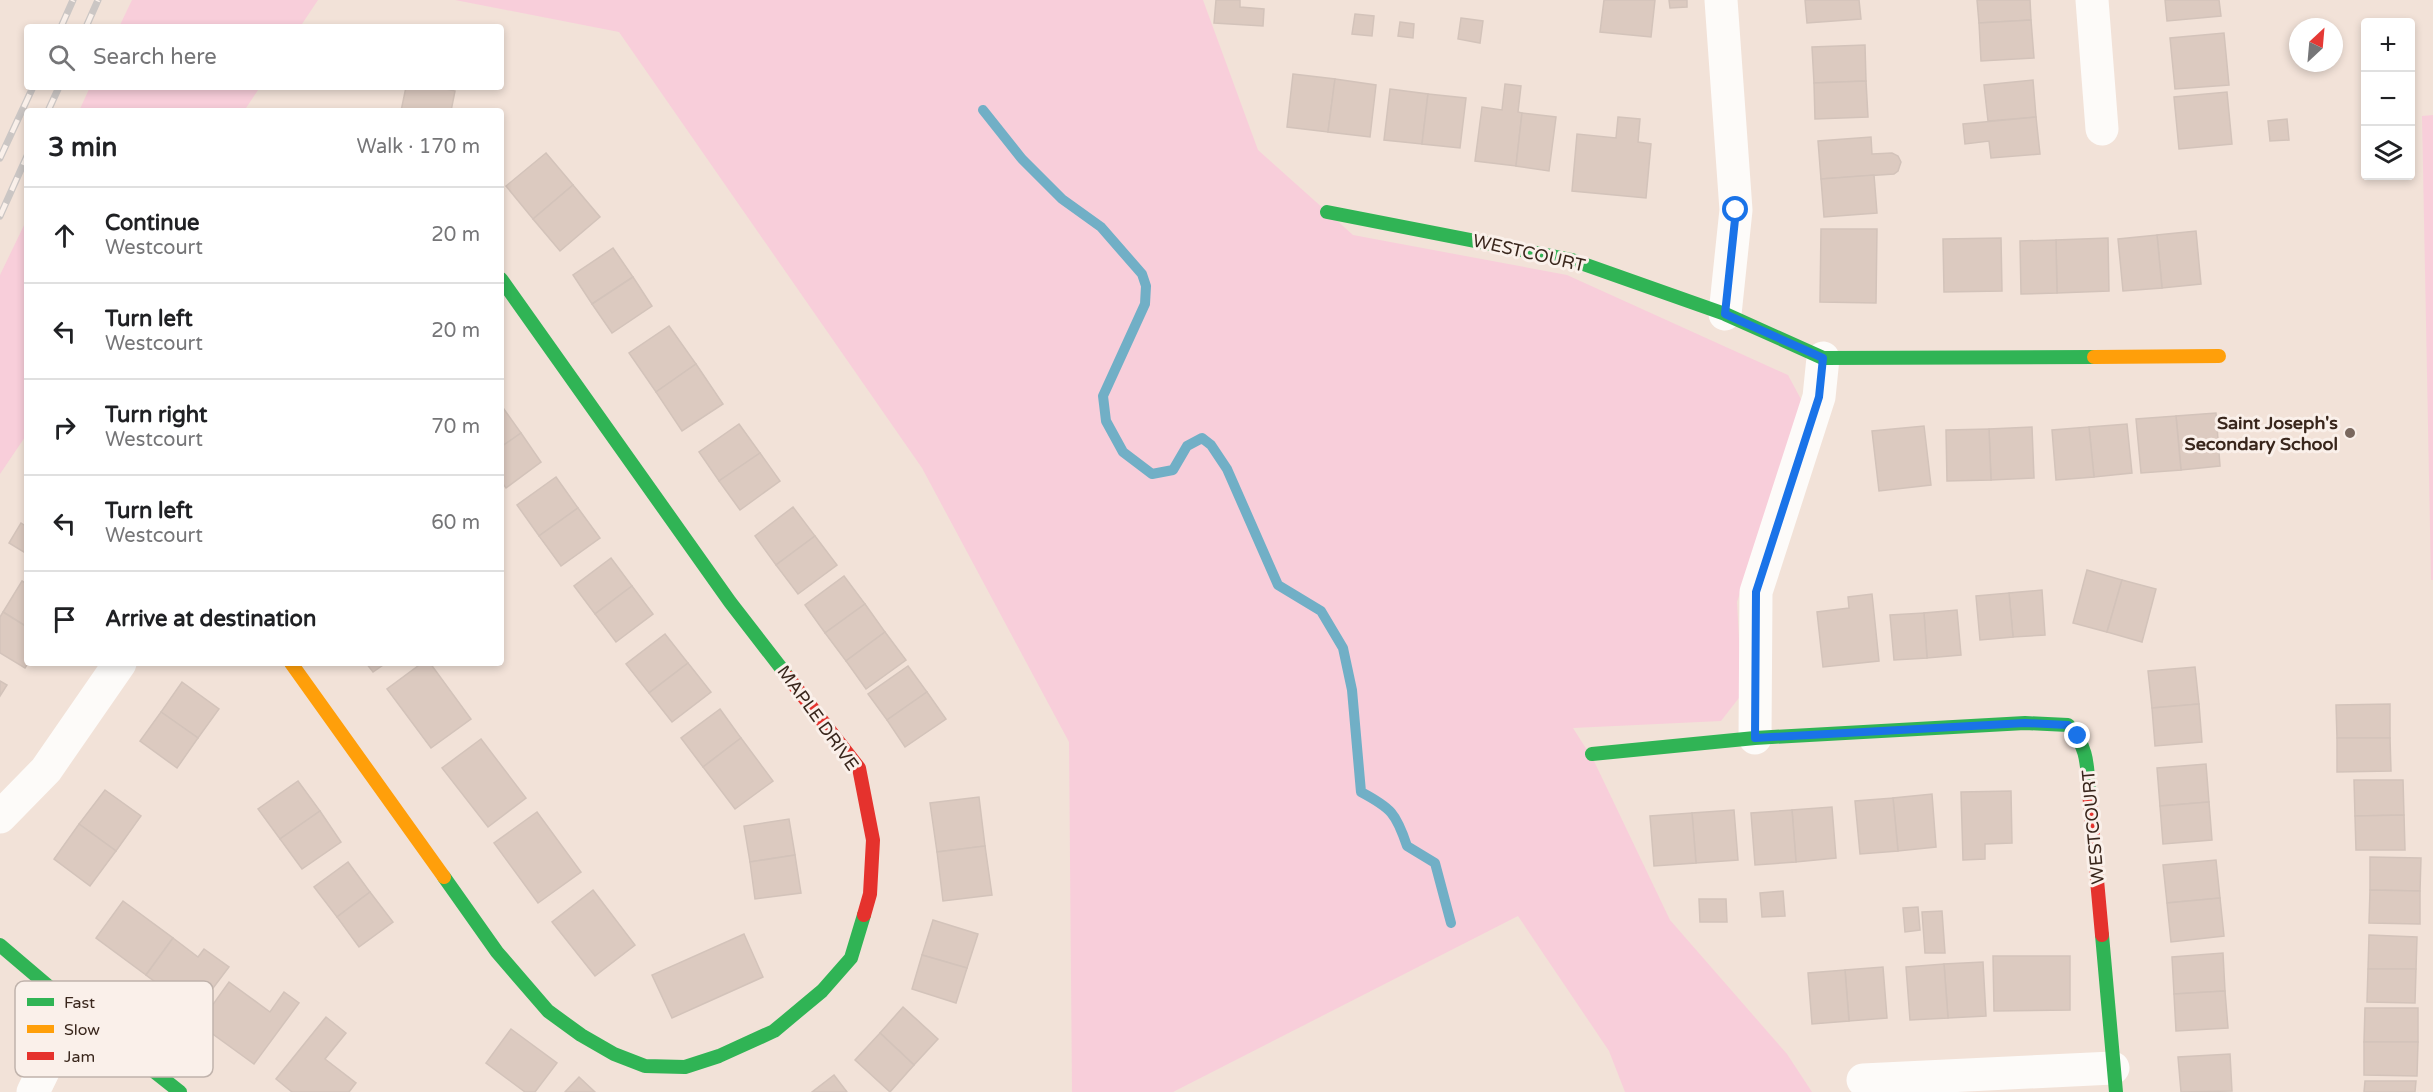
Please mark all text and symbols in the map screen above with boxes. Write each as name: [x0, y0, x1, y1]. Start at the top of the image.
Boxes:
north arrow: [2289, 18, 2343, 72]
map controls: [2361, 18, 2415, 180]
button: +: [2361, 18, 2415, 72]
search box: [24, 24, 504, 90]
icon: search: [45, 41, 78, 74]
text: Search here: [93, 44, 217, 70]
button: −: [2361, 72, 2415, 126]
button: layers: [2361, 126, 2415, 180]
text: 3 min: [48, 132, 117, 163]
text: Walk · 170 m: [357, 135, 480, 159]
route start: [1722, 196, 1748, 222]
text: Continue: [105, 210, 200, 236]
icon: ahead: [48, 219, 81, 252]
text: 20 m: [431, 223, 480, 247]
street label: WESTCOURT: [1471, 229, 1587, 277]
text: Westcourt: [105, 236, 203, 260]
text: Turn left: [105, 306, 193, 332]
icon: left: [48, 315, 81, 348]
text: 20 m: [431, 319, 480, 343]
text: Westcourt: [105, 332, 203, 356]
text: Turn right: [105, 402, 207, 428]
icon: right: [48, 411, 81, 444]
place label: Saint Joseph's Secondary School: [2185, 412, 2338, 455]
text: 70 m: [431, 415, 480, 439]
marker: Saint Joseph's Secondary School: [2343, 426, 2357, 440]
text: Westcourt: [105, 428, 203, 452]
text: Turn left: [105, 498, 193, 524]
icon: left: [48, 507, 81, 540]
text: 60 m: [431, 511, 480, 535]
text: Westcourt: [105, 524, 203, 548]
icon: arrive: [48, 603, 81, 636]
text: Arrive at destination: [105, 606, 316, 632]
street label: MAPLE DRIVE: [772, 661, 864, 775]
route end: [2064, 722, 2090, 748]
street label: WESTCOURT: [2077, 769, 2109, 885]
legend: [15, 981, 213, 1077]
text: Fast: [64, 993, 95, 1013]
text: Slow: [64, 1020, 100, 1040]
text: Jam: [64, 1047, 95, 1067]

